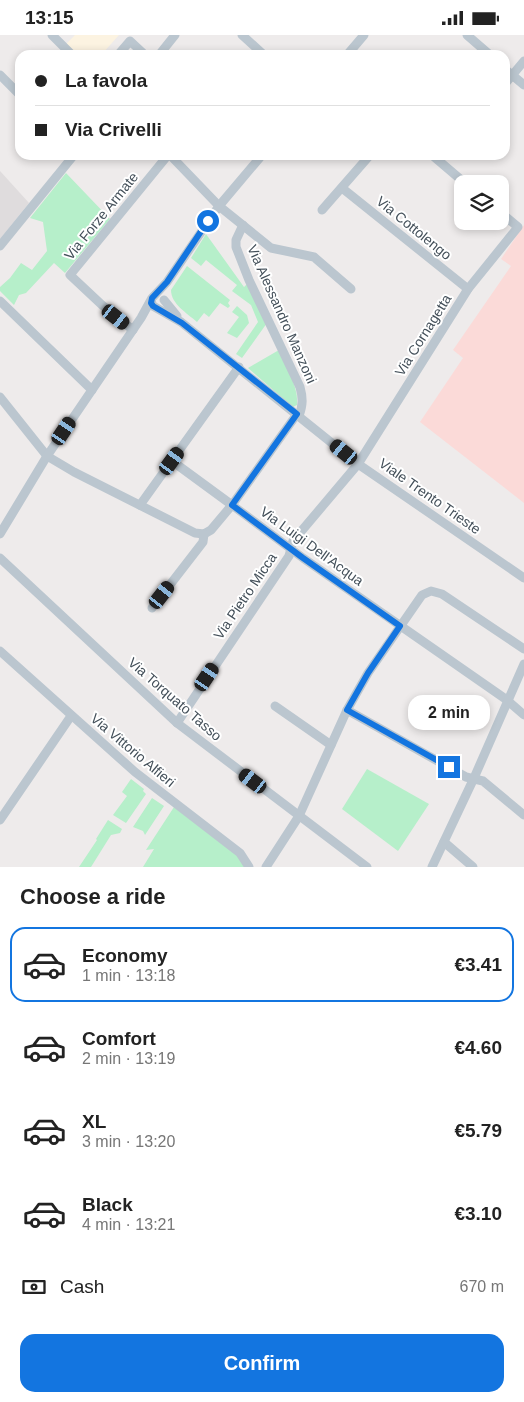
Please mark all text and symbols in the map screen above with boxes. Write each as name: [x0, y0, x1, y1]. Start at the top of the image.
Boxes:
text: 13:15: [25, 7, 74, 28]
text: La favola: [65, 70, 147, 91]
text: Via Crivelli: [65, 119, 162, 140]
street label: Via Forze Armate: [61, 169, 141, 263]
map controls: [454, 175, 509, 230]
button: layers: [454, 175, 509, 230]
street label: Via Cottolengo: [373, 193, 455, 263]
route start: [197, 210, 219, 232]
street label: Via Alessandro Manzoni: [244, 242, 320, 386]
street label: Via Cornagetta: [392, 291, 455, 379]
car: [99, 302, 132, 332]
car: [49, 414, 78, 448]
car: [327, 437, 360, 467]
car: [157, 444, 186, 478]
street label: Viale Trento Trieste: [376, 455, 484, 537]
street label: Via Luigi Dell'Acqua: [257, 503, 367, 589]
street label: Via Pietro Micca: [210, 550, 280, 642]
car: [146, 579, 177, 611]
street label: Via Torquato Tasso: [125, 654, 225, 744]
car: [192, 660, 221, 694]
callout: 2 min: [408, 695, 490, 729]
text: 2 min: [428, 704, 470, 721]
street label: Via Vittorio Alfieri: [88, 710, 178, 790]
route end: [438, 756, 460, 778]
car: [236, 766, 269, 796]
text: Choose a ride: [20, 884, 165, 909]
icon: car: [22, 942, 67, 987]
text: Economy: [82, 945, 168, 966]
text: €3.41: [454, 954, 502, 975]
text: 1 min · 13:18: [82, 967, 175, 984]
icon: car: [22, 1025, 67, 1070]
text: Comfort: [82, 1028, 156, 1049]
text: €4.60: [454, 1037, 502, 1058]
text: 2 min · 13:19: [82, 1050, 175, 1067]
icon: car: [22, 1108, 67, 1153]
text: XL: [82, 1111, 106, 1132]
text: €5.79: [454, 1120, 502, 1141]
text: 3 min · 13:20: [82, 1133, 175, 1150]
icon: car: [22, 1191, 67, 1236]
text: Black: [82, 1194, 133, 1215]
text: €3.10: [454, 1203, 502, 1224]
text: 4 min · 13:21: [82, 1216, 175, 1233]
icon: cash: [20, 1273, 48, 1301]
text: Cash: [60, 1276, 104, 1297]
text: 670 m: [460, 1278, 504, 1295]
button: Confirm: [20, 1334, 504, 1392]

